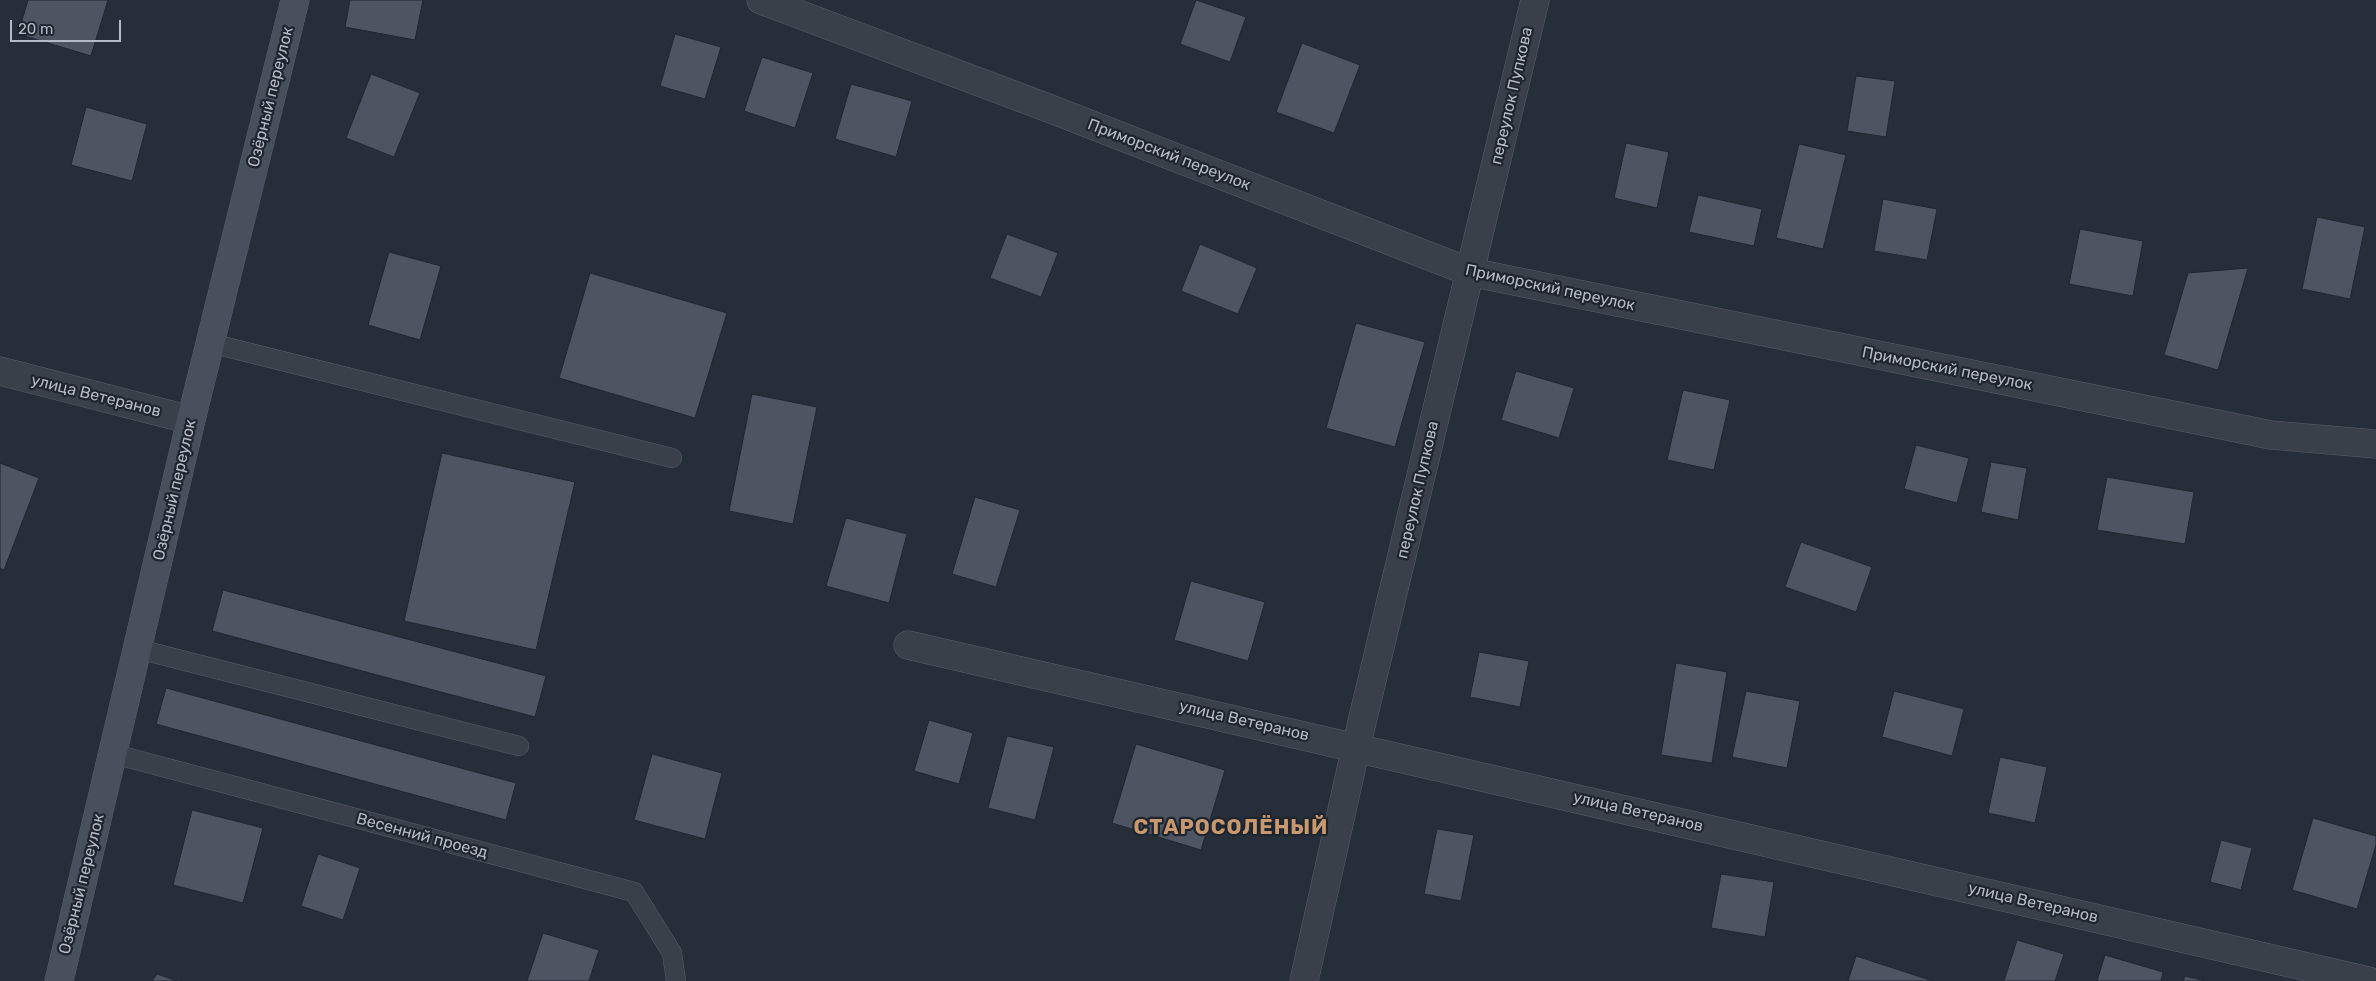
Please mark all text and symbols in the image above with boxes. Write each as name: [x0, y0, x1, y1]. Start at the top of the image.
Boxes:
scale bar: [12, 10, 124, 42]
text: 20 m: [18, 20, 53, 38]
street label: Озёрный переулок: [244, 25, 298, 169]
street label: переулок Пупкова: [1487, 25, 1537, 167]
street label: Приморский переулок: [1085, 115, 1253, 195]
street label: Приморский переулок: [1463, 261, 1637, 315]
street label: Приморский переулок: [1860, 343, 2034, 395]
street label: улица Ветеранов: [29, 371, 163, 421]
street label: Озёрный переулок: [149, 418, 201, 562]
street label: переулок Пупкова: [1393, 419, 1443, 561]
street label: улица Ветеранов: [1177, 697, 1311, 745]
street label: улица Ветеранов: [1571, 788, 1705, 836]
street label: Весенний проезд: [354, 809, 490, 863]
street label: Озёрный переулок: [55, 812, 109, 956]
district label: СТАРОCОЛЁНЫЙ: [1132, 815, 1330, 841]
street label: улица Ветеранов: [1966, 879, 2100, 927]

